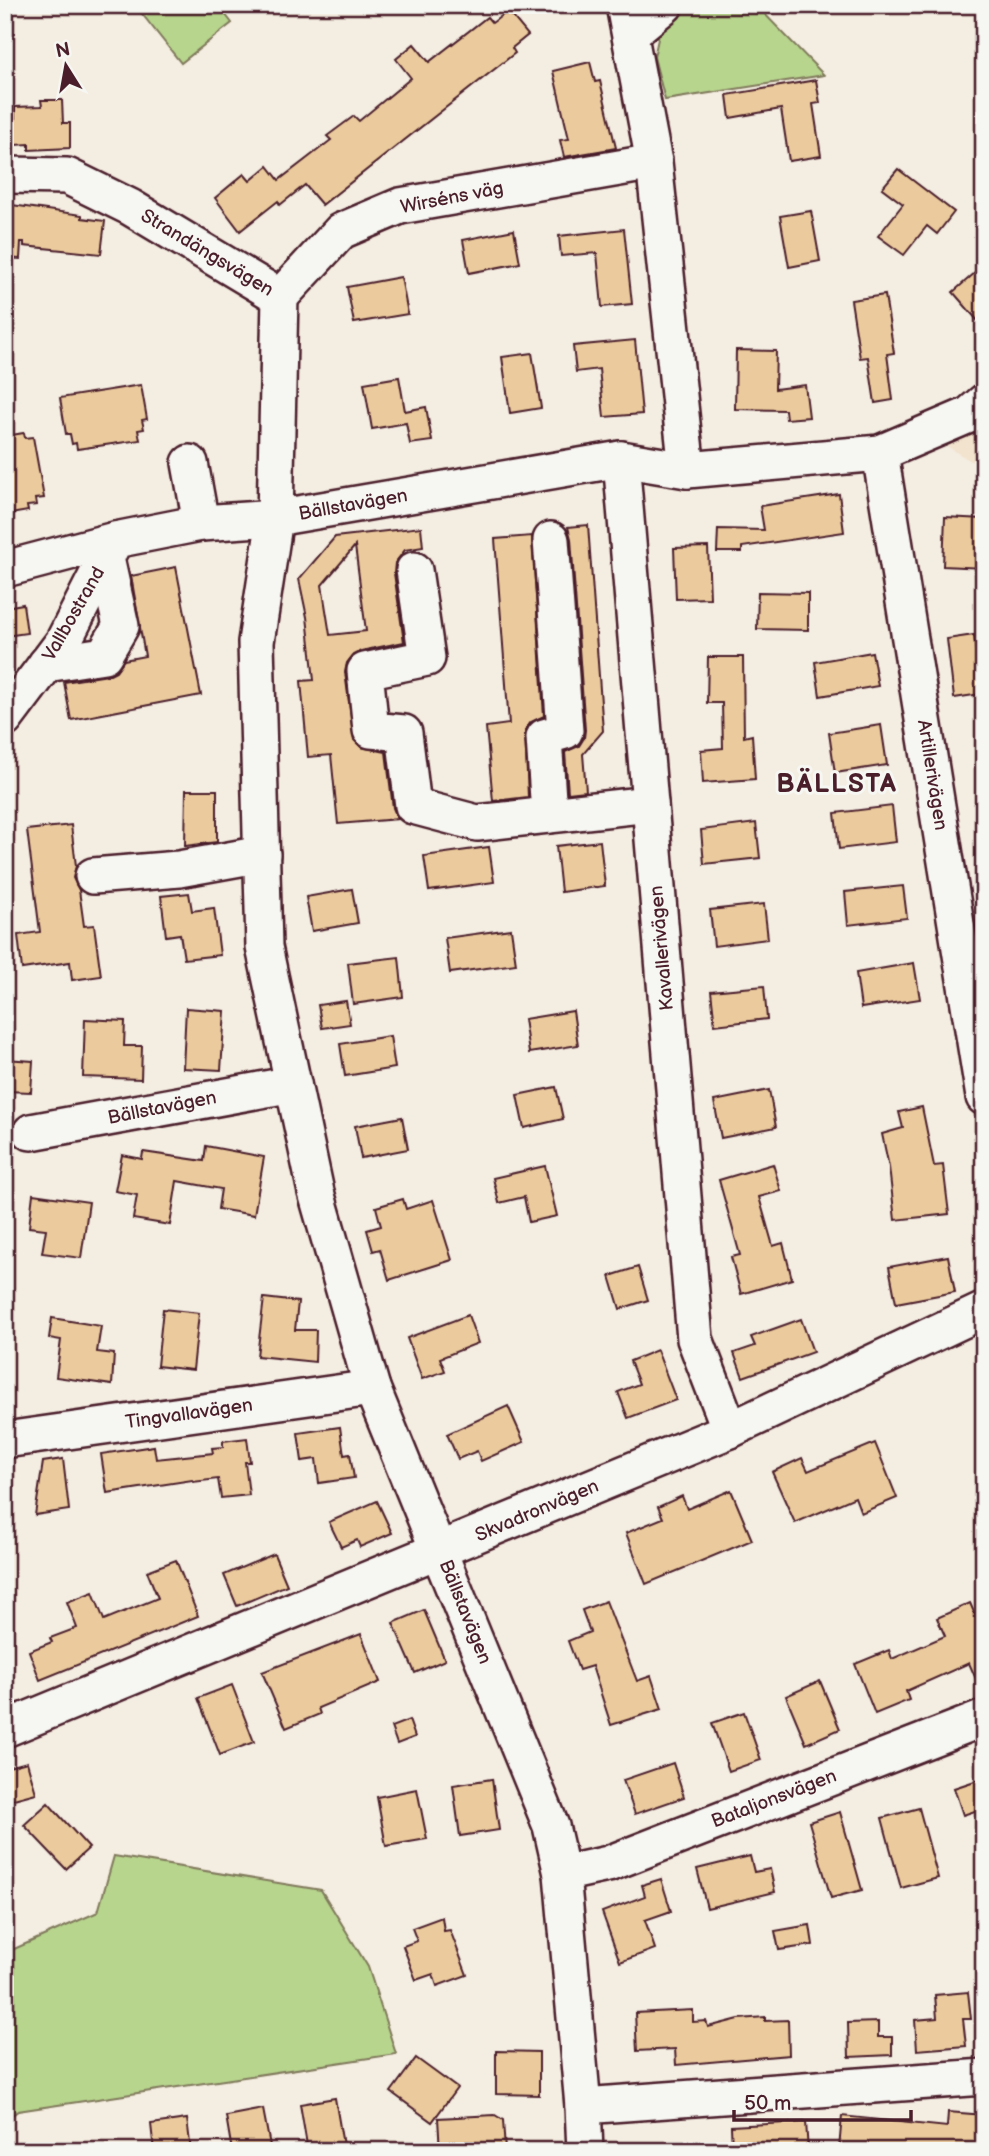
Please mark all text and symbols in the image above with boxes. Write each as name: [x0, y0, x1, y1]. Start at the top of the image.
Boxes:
north arrow: [32, 32, 102, 102]
text: N: [54, 38, 72, 63]
street label: Wirséns väg: [399, 177, 505, 219]
street label: Strandängsvägen: [137, 204, 277, 302]
street label: Bällstavägen: [297, 484, 409, 526]
street label: Vallbostrand: [38, 563, 110, 665]
street label: Artillerivägen: [912, 718, 952, 832]
district label: BÄLLSTA: [776, 767, 898, 800]
street label: Kavallerivägen: [645, 885, 679, 1011]
street label: Bällstavägen: [106, 1086, 218, 1130]
street label: Tingvallavägen: [124, 1394, 254, 1434]
street label: Skvadronvägen: [472, 1475, 602, 1547]
street label: Bällstavägen: [434, 1557, 496, 1667]
street label: Bataljonsvägen: [708, 1765, 840, 1833]
scale bar: [734, 2079, 910, 2123]
text: 50 m: [744, 2091, 791, 2116]

